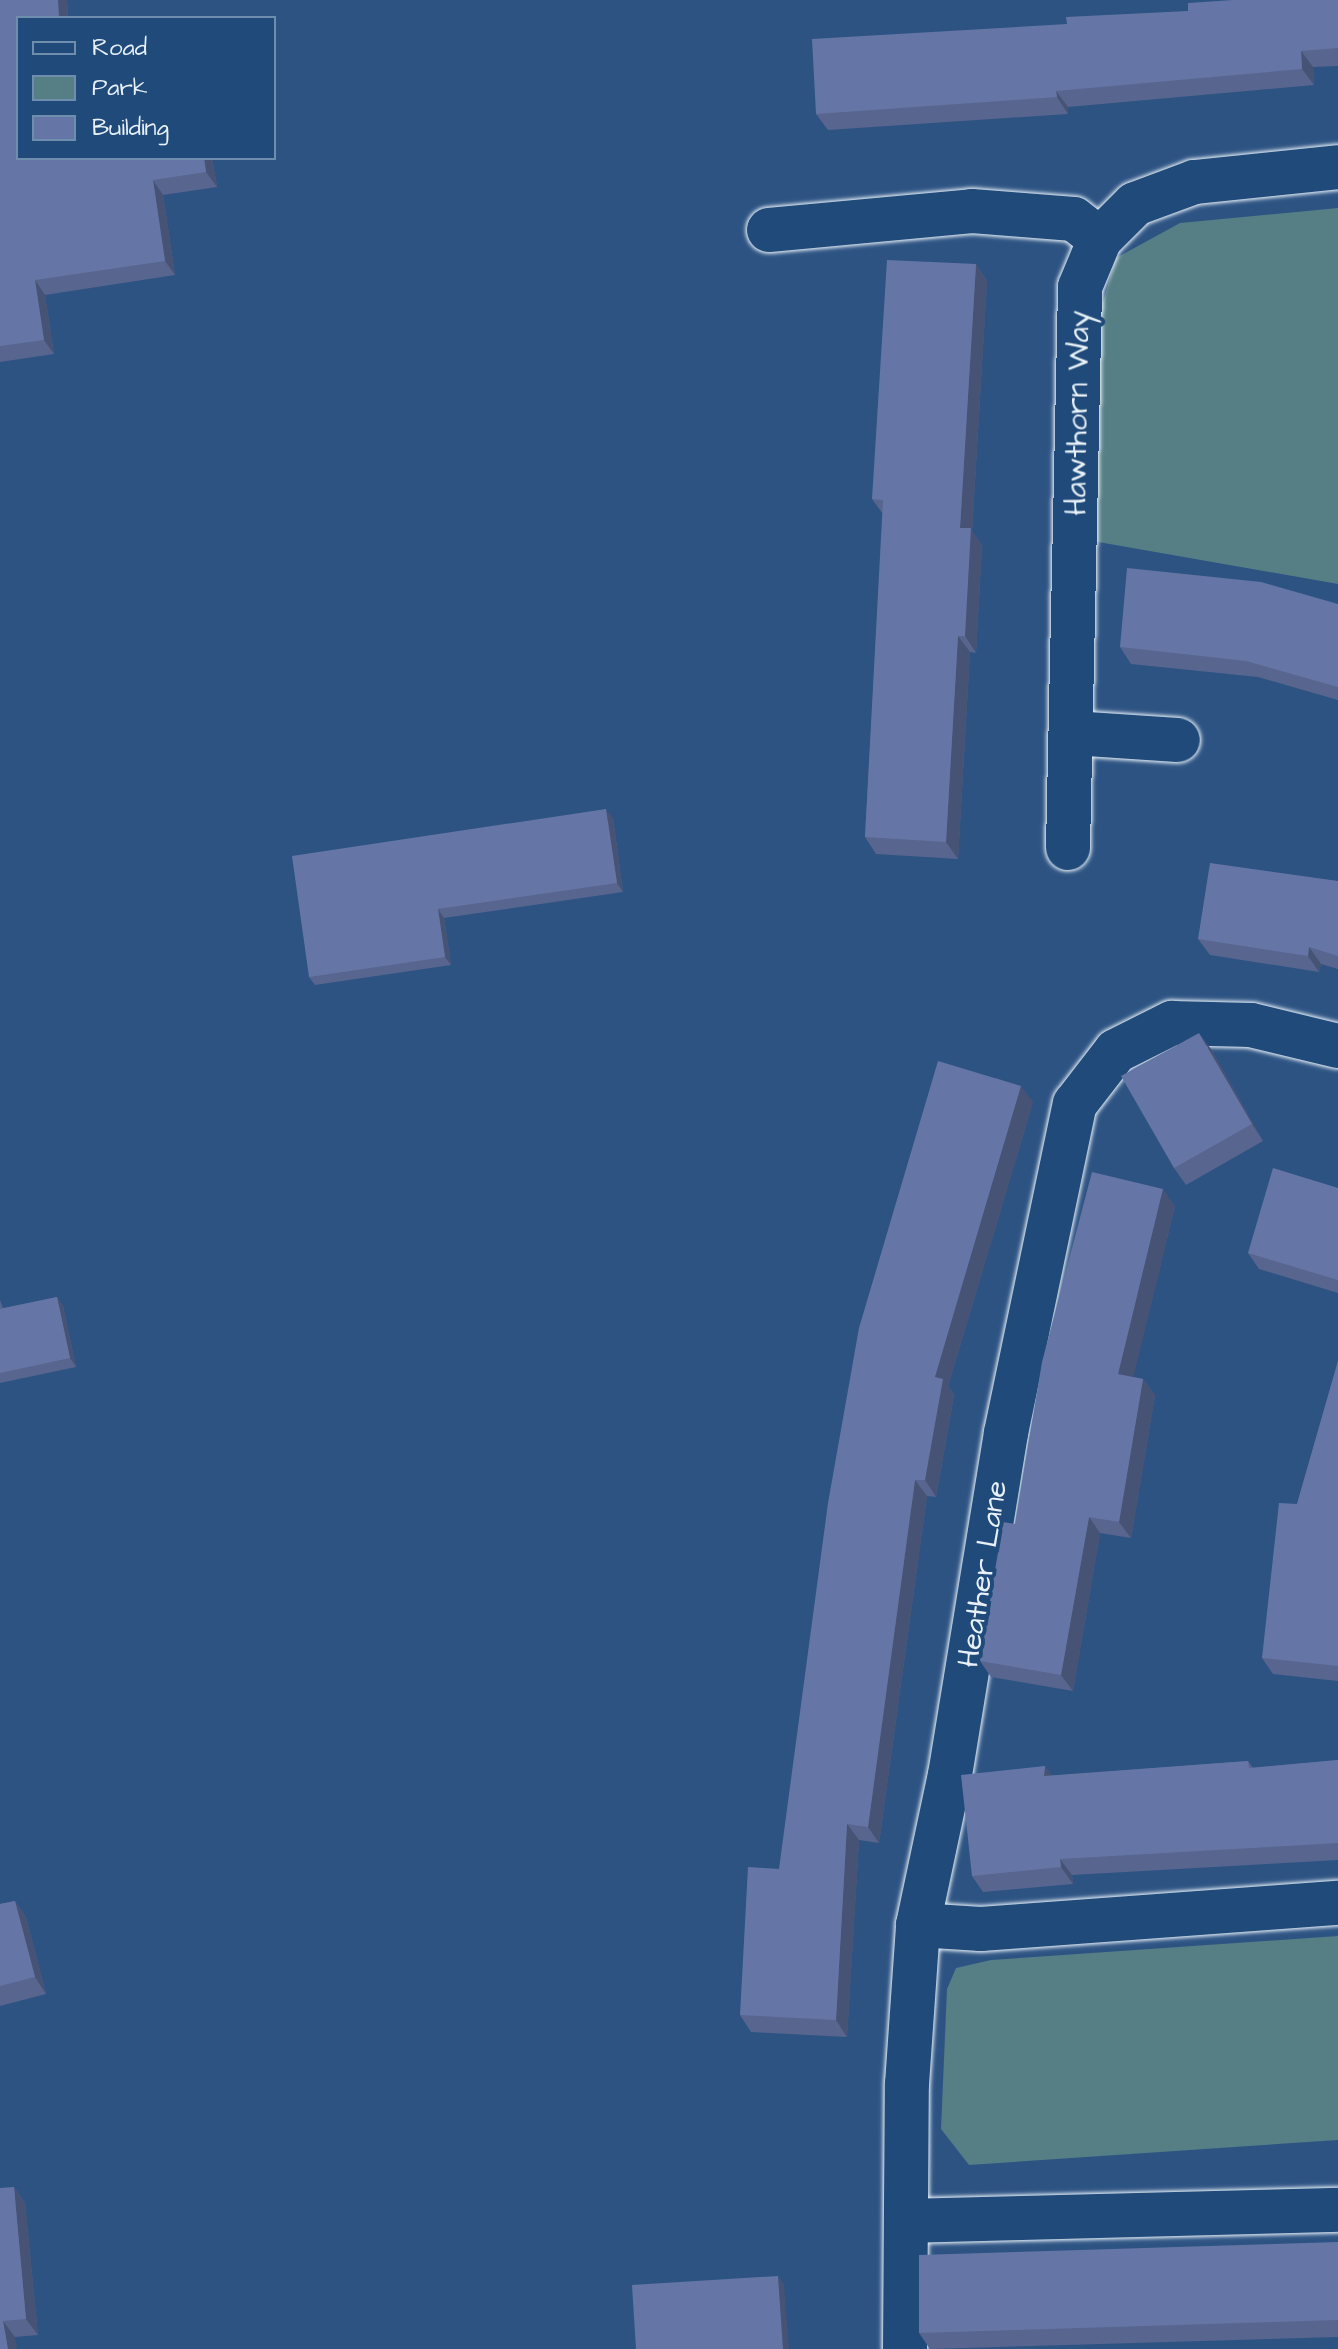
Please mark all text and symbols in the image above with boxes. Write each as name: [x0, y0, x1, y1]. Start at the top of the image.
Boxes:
legend: [16, 16, 276, 160]
text: Road: [92, 31, 147, 65]
text: Park: [92, 71, 148, 105]
text: Building: [92, 111, 169, 145]
street label: Hawthorn Way: [1058, 310, 1098, 516]
street label: Heather Lane: [950, 1478, 1016, 1670]

